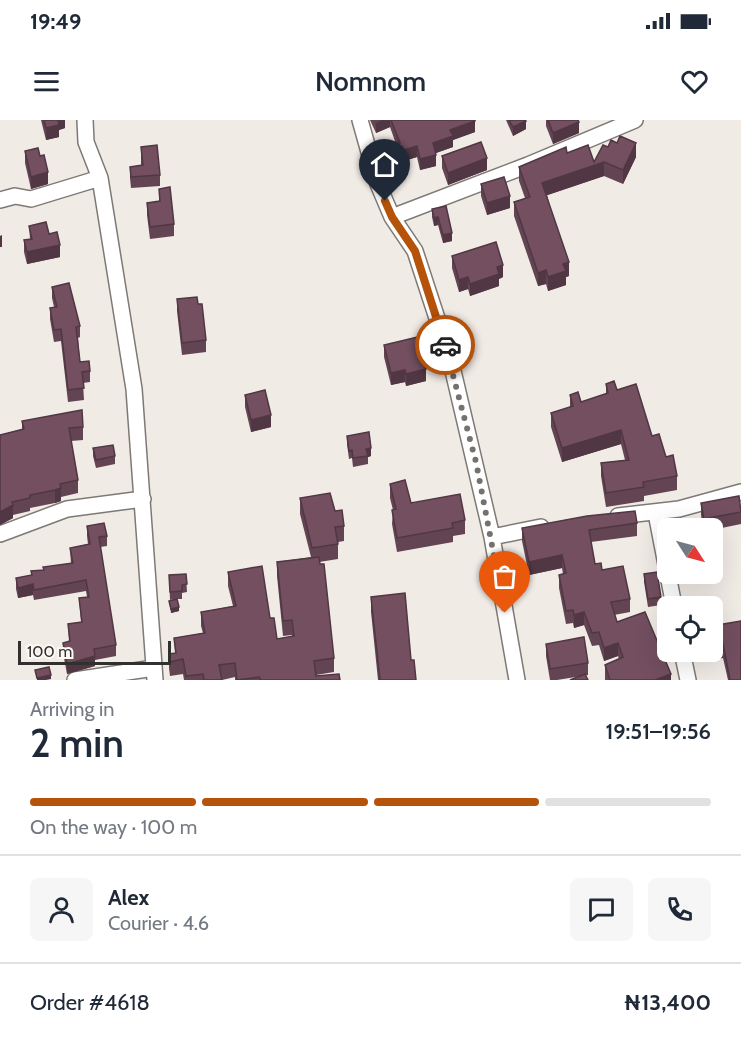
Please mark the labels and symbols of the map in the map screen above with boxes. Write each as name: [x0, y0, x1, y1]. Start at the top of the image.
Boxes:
pin: [359, 139, 410, 201]
courier: [415, 315, 475, 375]
north arrow: [657, 518, 723, 584]
pin: [479, 551, 530, 613]
scale bar: [18, 638, 171, 666]

